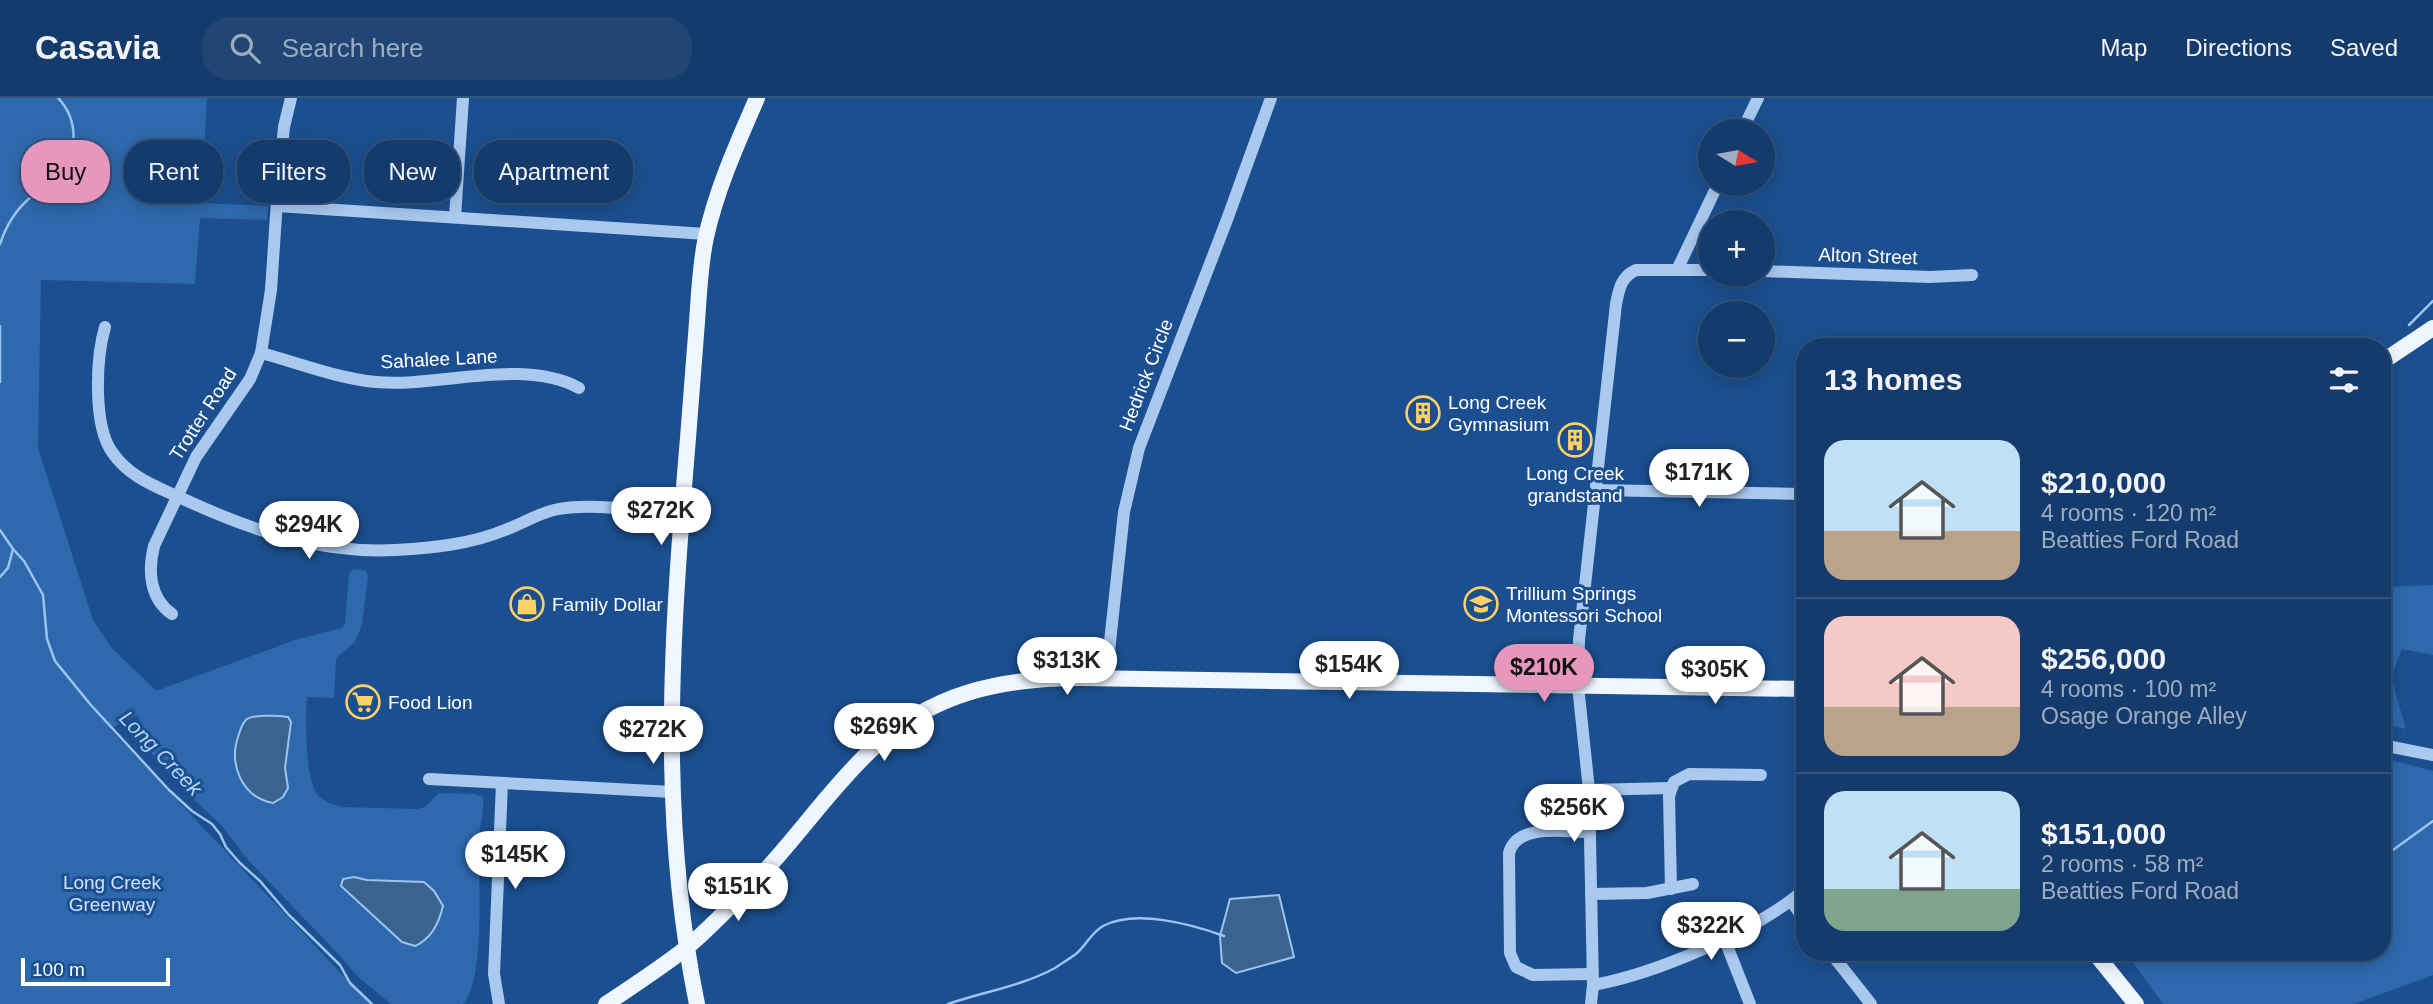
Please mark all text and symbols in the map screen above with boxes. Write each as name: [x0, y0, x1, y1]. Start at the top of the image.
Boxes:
search box: [202, 17, 692, 80]
text: Casavia: [35, 29, 160, 66]
icon: search: [226, 29, 264, 67]
text: Search here: [282, 33, 423, 63]
text: Map: [2101, 34, 2147, 61]
text: Directions: [2185, 34, 2292, 61]
text: Saved: [2330, 34, 2398, 61]
north arrow: [1698, 119, 1774, 196]
map controls: [1698, 119, 1775, 378]
chip: Buy: [21, 140, 110, 203]
chip: Rent: [124, 140, 223, 203]
chip: Filters: [237, 140, 350, 203]
chip: New: [364, 140, 460, 203]
chip: Apartment: [474, 140, 633, 203]
button: +: [1698, 210, 1775, 287]
street label: Alton Street: [1818, 244, 1919, 268]
button: −: [1698, 301, 1775, 378]
street label: Hedrick Circle: [1115, 316, 1177, 434]
street label: Sahalee Lane: [380, 345, 498, 373]
icon: filters: [2325, 361, 2363, 399]
text: 13 homes: [1824, 363, 1962, 396]
street label: Trotter Road: [165, 364, 241, 464]
place label: Long Creek Gymnasium: [1448, 392, 1549, 435]
building icon: Long Creek Gymnasium: [1404, 394, 1442, 432]
building icon: Long Creek grandstand: [1556, 421, 1594, 459]
pin: $171K: [1650, 450, 1748, 509]
text: $171K: [1665, 459, 1733, 485]
place label: Long Creek grandstand: [1526, 463, 1625, 506]
text: $210,000: [2041, 466, 2166, 499]
icon: home: [1880, 468, 1964, 552]
pin: $272K: [612, 488, 710, 547]
text: $272K: [627, 497, 695, 523]
text: 4 rooms · 120 m²: [2041, 500, 2216, 526]
pin: $294K: [260, 502, 358, 561]
text: $294K: [275, 511, 343, 537]
text: Beatties Ford Road: [2041, 527, 2239, 553]
place label: Trillium Springs Montessori School: [1506, 583, 1662, 626]
shop icon: Family Dollar: [508, 585, 546, 623]
school or university icon: Trillium Springs Montessori School: [1462, 585, 1500, 623]
place label: Family Dollar: [552, 594, 664, 615]
pin: $313K: [1018, 638, 1116, 697]
pin: $154K: [1300, 642, 1398, 701]
text: $256,000: [2041, 642, 2166, 675]
pin: $210K: [1495, 644, 1593, 704]
icon: home: [1880, 644, 1964, 728]
pin: $305K: [1666, 646, 1764, 706]
text: $313K: [1033, 647, 1101, 673]
text: $154K: [1315, 651, 1383, 677]
text: $210K: [1510, 654, 1578, 680]
text: $305K: [1681, 656, 1749, 682]
text: 4 rooms · 100 m²: [2041, 676, 2216, 702]
supermarket icon: Food Lion: [344, 683, 382, 721]
place label: Food Lion: [388, 692, 473, 713]
text: Osage Orange Alley: [2041, 703, 2247, 729]
pin: $269K: [835, 704, 933, 763]
water label: Long Creek: [115, 706, 208, 801]
pin: $272K: [604, 706, 702, 766]
text: $269K: [850, 713, 918, 739]
text: $272K: [619, 716, 687, 742]
pin: $256K: [1525, 784, 1623, 844]
text: $256K: [1540, 794, 1608, 820]
text: $151,000: [2041, 817, 2166, 850]
icon: home: [1880, 819, 1964, 903]
pin: $145K: [466, 832, 564, 891]
text: $145K: [481, 841, 549, 867]
text: 2 rooms · 58 m²: [2041, 851, 2203, 877]
pin: $151K: [689, 864, 787, 923]
park label: Long Creek Greenway: [63, 872, 162, 915]
text: $151K: [704, 873, 772, 899]
text: Beatties Ford Road: [2041, 878, 2239, 904]
pin: $322K: [1662, 902, 1760, 962]
text: $322K: [1677, 912, 1745, 938]
scale bar: [21, 955, 170, 987]
text: 100 m: [32, 959, 85, 980]

